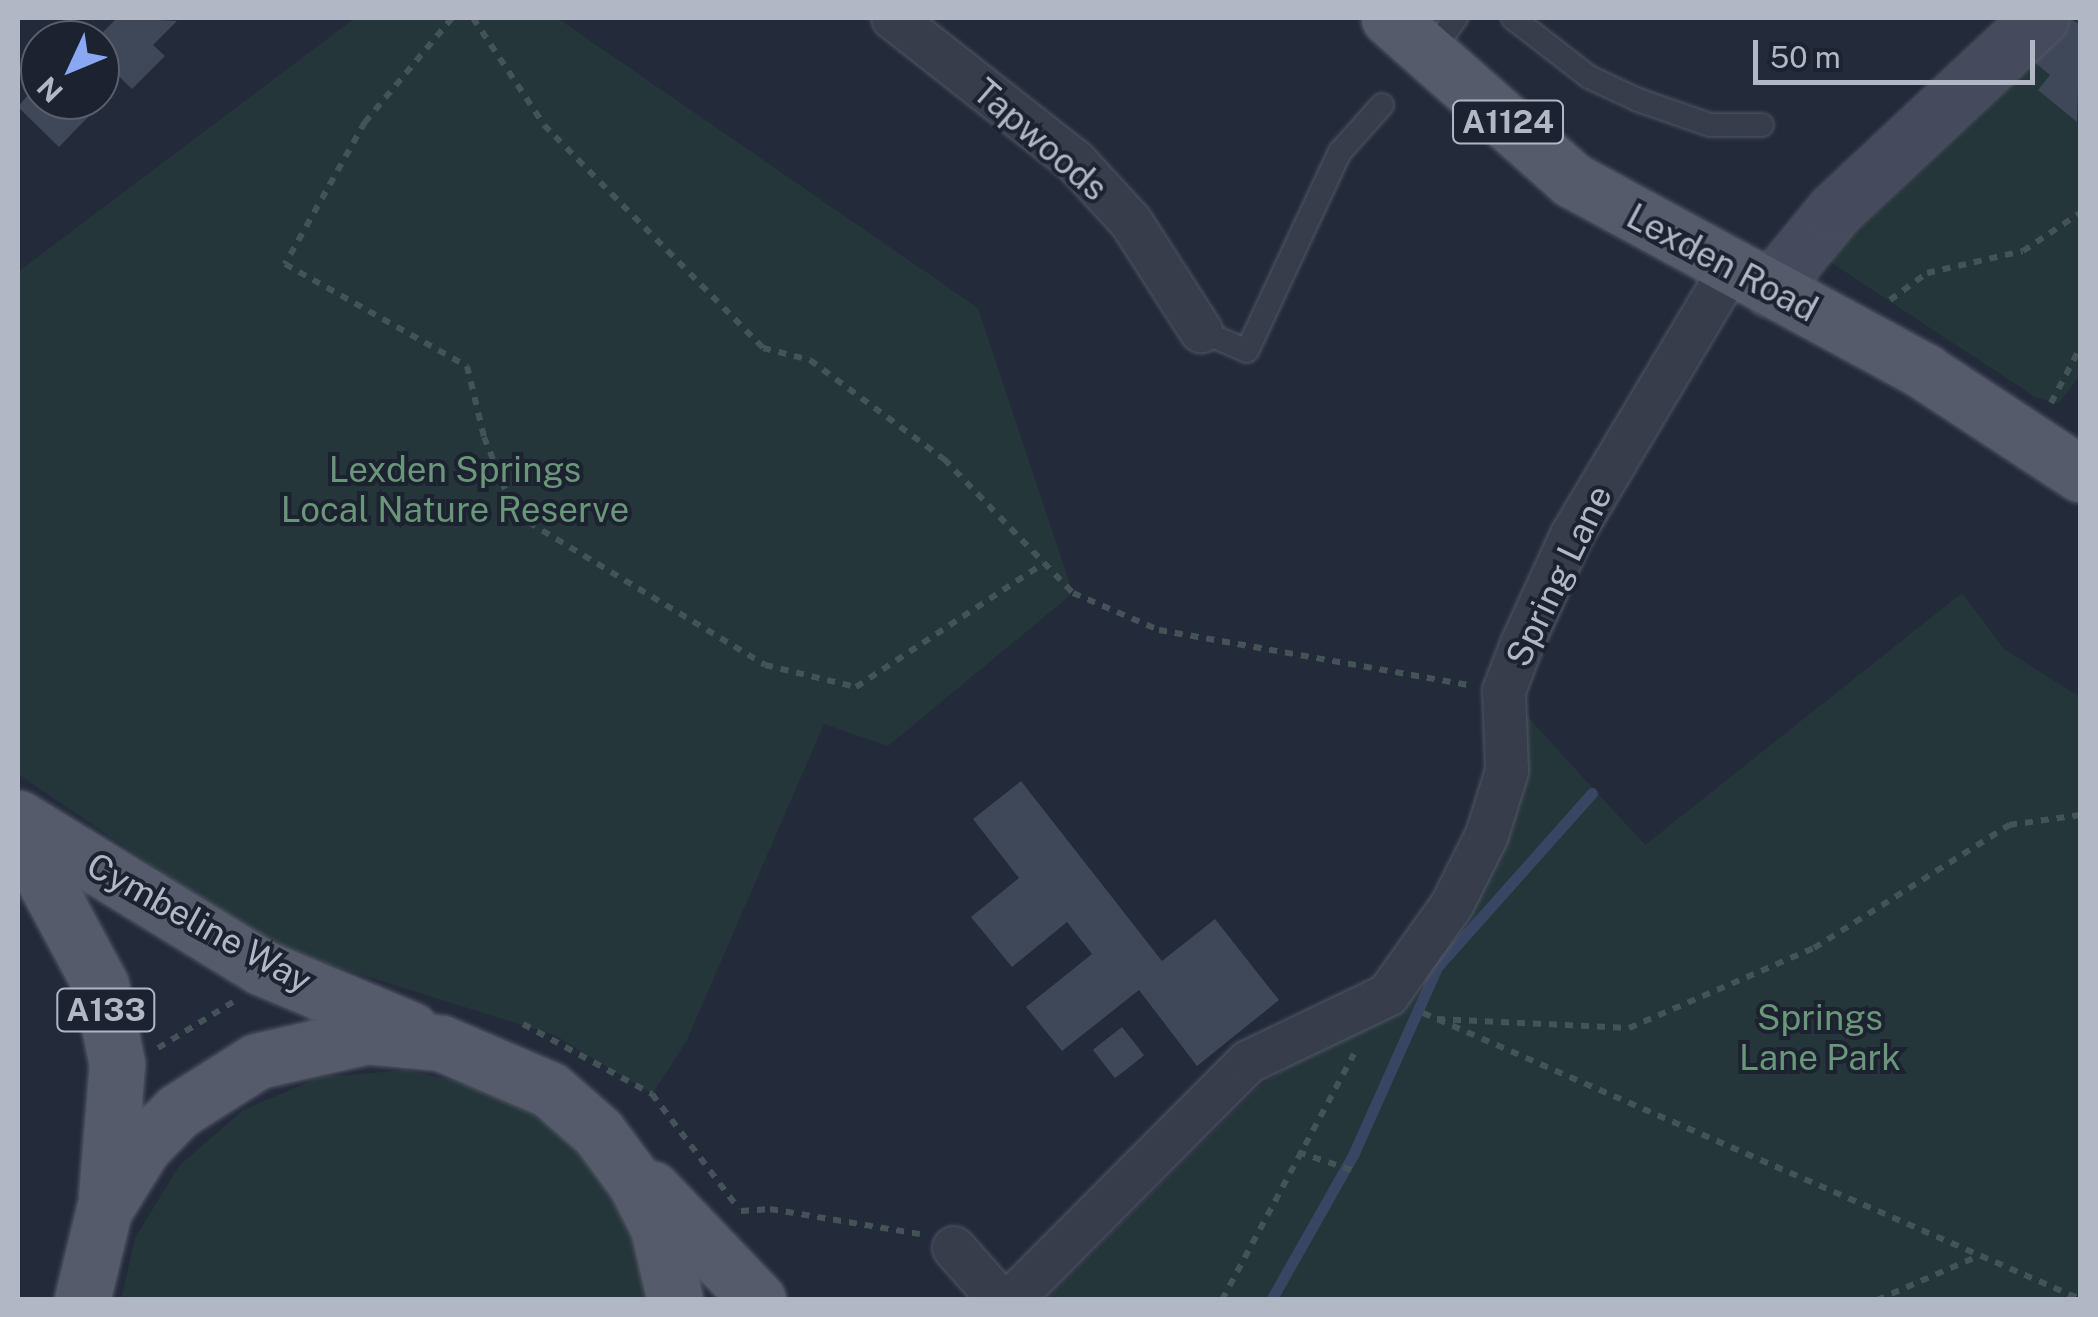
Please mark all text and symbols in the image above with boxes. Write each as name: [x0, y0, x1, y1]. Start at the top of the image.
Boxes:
north arrow: [20, 20, 120, 120]
scale bar: [1758, 20, 2040, 82]
text: 50 m: [1770, 39, 1841, 75]
text: N: [30, 70, 69, 109]
street label: Tapwoods: [964, 70, 1116, 210]
road number: A1124: [1450, 95, 1566, 149]
street label: Lexden Road: [1620, 195, 1824, 331]
park label: Lexden Springs Local Nature Reserve: [281, 449, 629, 531]
street label: Spring Lane: [1497, 479, 1621, 673]
street label: Cymbeline Way: [79, 844, 319, 1002]
road number: A133: [56, 983, 156, 1037]
park label: Springs Lane Park: [1739, 997, 1901, 1079]

